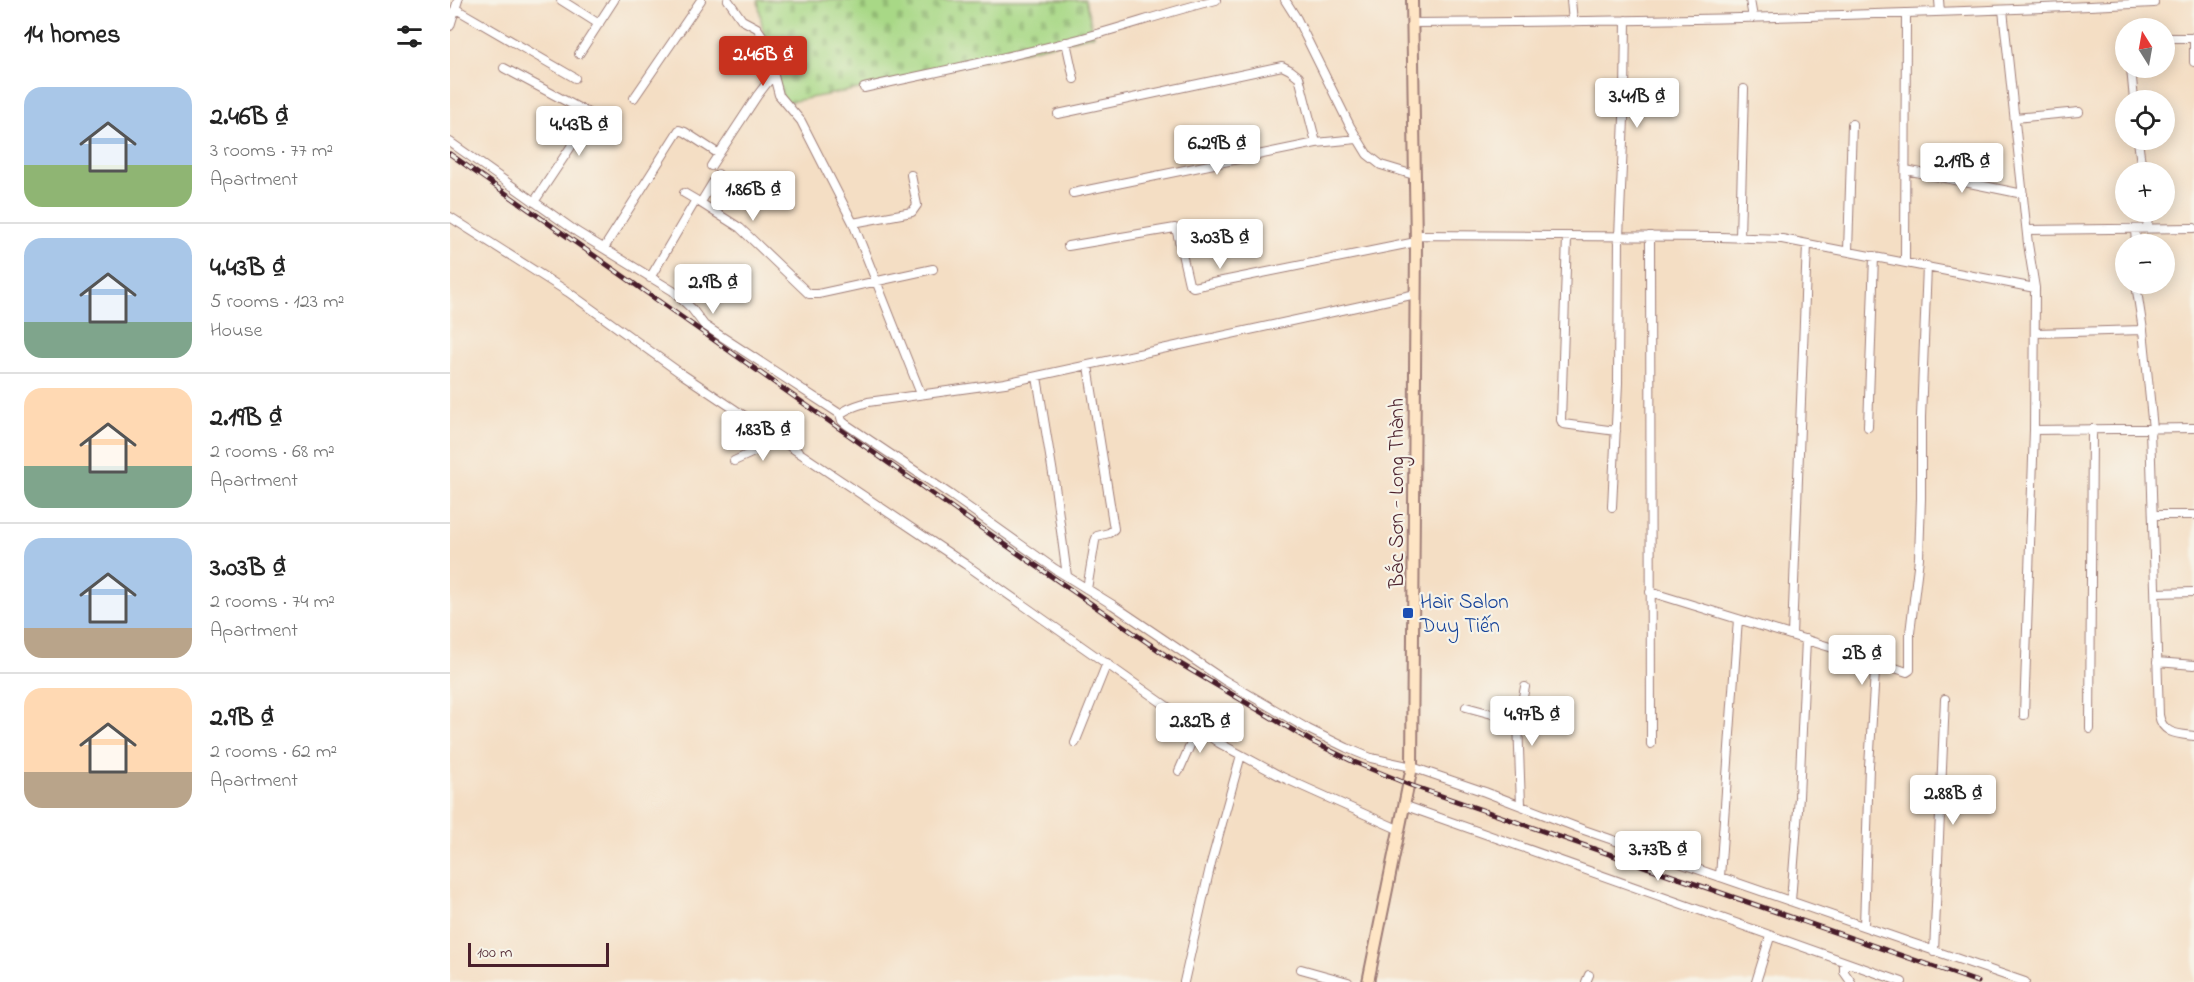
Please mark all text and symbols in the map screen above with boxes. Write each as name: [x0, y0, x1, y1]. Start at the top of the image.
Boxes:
text: 14 homes: [24, 17, 120, 55]
north arrow: [2115, 18, 2175, 78]
map controls: [2115, 18, 2175, 294]
icon: filters: [393, 20, 426, 53]
pin: 2.46B ₫: [708, 36, 818, 87]
text: 2.46B ₫: [733, 41, 793, 70]
pin: 3.41B ₫: [1582, 78, 1692, 129]
text: 3.41B ₫: [1609, 83, 1665, 112]
button: locate: [2115, 90, 2175, 150]
text: 2.46B ₫: [210, 99, 288, 137]
pin: 4.43B ₫: [524, 106, 634, 157]
icon: home: [72, 111, 144, 183]
text: 4.43B ₫: [550, 111, 608, 140]
pin: 6.29B ₫: [1162, 125, 1272, 176]
text: 6.29B ₫: [1188, 130, 1246, 159]
text: 3 rooms · 77 m²: [210, 137, 333, 166]
pin: 2.19B ₫: [1907, 143, 2017, 194]
text: 2.19B ₫: [1934, 148, 1990, 177]
button: +: [2115, 162, 2175, 222]
text: Apartment: [210, 166, 298, 195]
pin: 1.86B ₫: [698, 171, 808, 222]
text: 1.86B ₫: [725, 176, 781, 205]
pin: 3.03B ₫: [1165, 219, 1275, 270]
text: 3.03B ₫: [1191, 224, 1249, 253]
button: −: [2115, 234, 2175, 294]
text: 4.43B ₫: [210, 250, 285, 288]
icon: home: [72, 262, 144, 334]
pin: 2.9B ₫: [664, 264, 762, 315]
text: 2.9B ₫: [689, 269, 738, 298]
text: 5 rooms · 123 m²: [210, 288, 344, 317]
text: House: [210, 317, 263, 346]
street label: Bắc Sơn - Long Thành: [1383, 398, 1415, 589]
text: 2.19B ₫: [210, 400, 282, 438]
pin: 1.83B ₫: [708, 411, 818, 462]
icon: home: [72, 412, 144, 484]
text: 1.83B ₫: [735, 416, 791, 445]
text: 2 rooms · 68 m²: [210, 438, 335, 467]
text: Apartment: [210, 467, 298, 496]
text: 3.03B ₫: [210, 550, 286, 588]
icon: home: [72, 562, 144, 634]
text: 2 rooms · 74 m²: [210, 588, 335, 617]
place label: Hair Salon Duy Tiến: [1419, 588, 1509, 644]
marker: Hair Salon Duy Tiến: [1401, 606, 1415, 620]
text: Apartment: [210, 617, 298, 646]
pin: 2B ₫: [1826, 635, 1898, 686]
text: 2B ₫: [1843, 640, 1881, 669]
pin: 4.97B ₫: [1477, 696, 1587, 747]
text: 2.9B ₫: [210, 700, 274, 738]
text: 4.97B ₫: [1504, 701, 1560, 730]
pin: 2.82B ₫: [1145, 703, 1255, 754]
text: 2.82B ₫: [1170, 708, 1230, 737]
icon: home: [72, 712, 144, 784]
text: 2 rooms · 62 m²: [210, 738, 337, 767]
text: Apartment: [210, 767, 298, 796]
pin: 2.88B ₫: [1898, 775, 2008, 826]
text: 2.88B ₫: [1924, 780, 1982, 809]
pin: 3.73B ₫: [1603, 831, 1713, 882]
text: 3.73B ₫: [1629, 836, 1687, 865]
scale bar: [468, 940, 609, 968]
text: 100 m: [477, 941, 512, 965]

